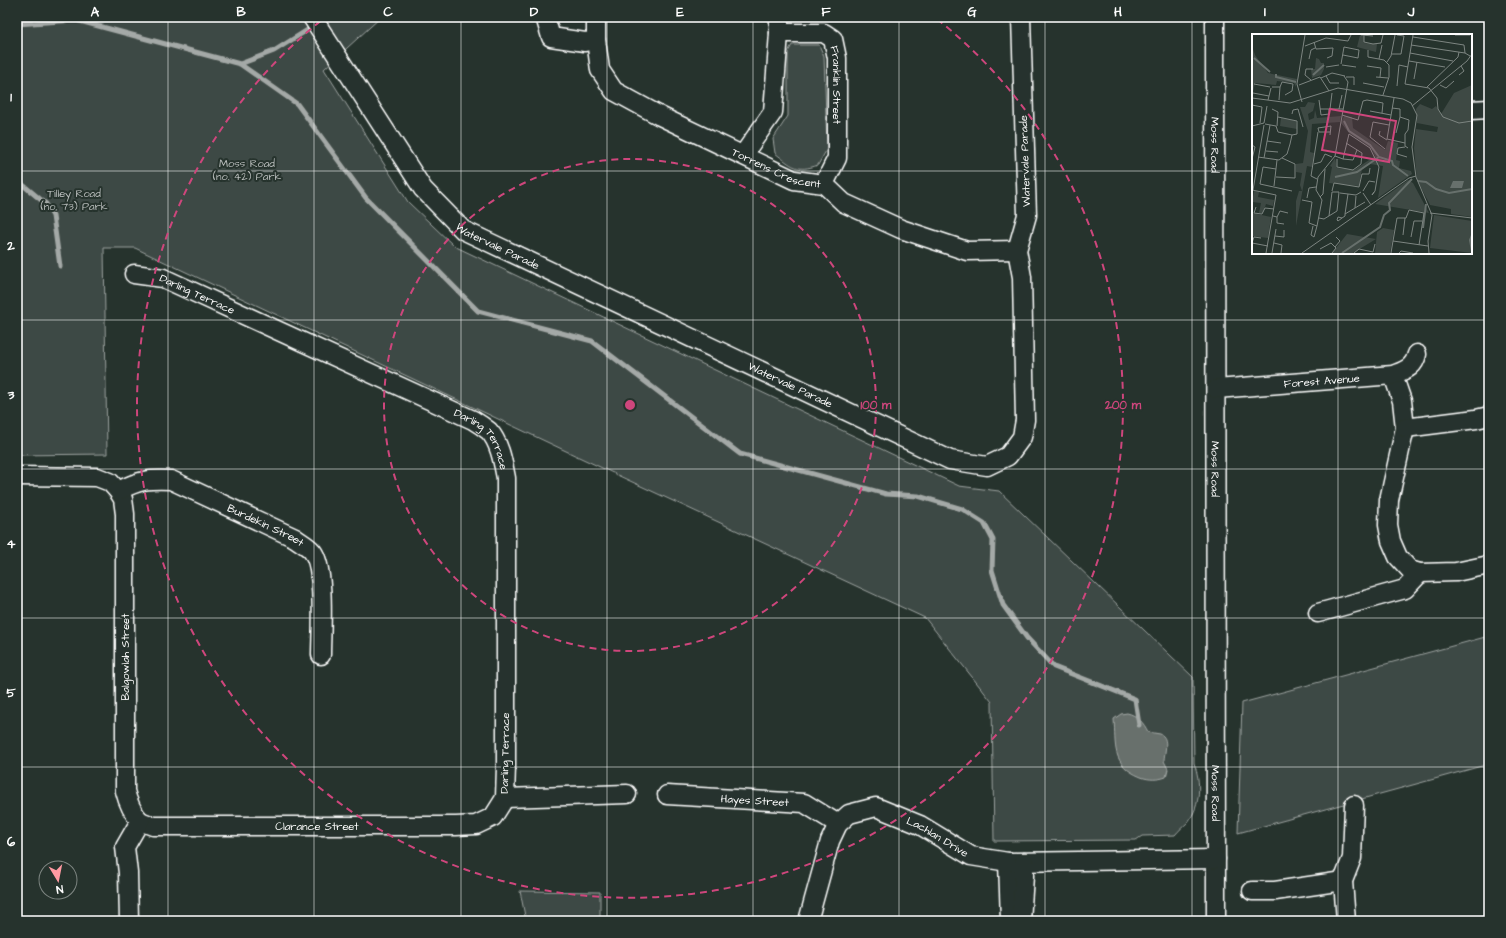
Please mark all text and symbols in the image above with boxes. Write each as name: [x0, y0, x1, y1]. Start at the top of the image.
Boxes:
text: A: [91, 3, 100, 21]
text: B: [236, 3, 246, 21]
text: C: [383, 3, 393, 21]
text: D: [530, 3, 539, 21]
text: E: [676, 3, 684, 21]
text: F: [821, 3, 831, 21]
text: G: [967, 3, 977, 21]
text: H: [1114, 3, 1122, 21]
text: I: [1264, 3, 1266, 21]
text: J: [1407, 3, 1415, 21]
inset map: [1252, 34, 1472, 254]
street label: Franklin Street: [827, 44, 845, 125]
text: 1: [10, 88, 12, 106]
street label: Watervale Parade: [1016, 115, 1034, 207]
street label: Moss Road: [1208, 117, 1223, 173]
street label: Torrens Crescent: [730, 144, 822, 191]
park label: Moss Road (no. 42) Park: [213, 156, 281, 184]
park label: Tilley Road (no. 73) Park: [41, 186, 108, 214]
street label: Watervale Parade: [452, 219, 542, 273]
text: 2: [6, 237, 15, 255]
street label: Darling Terrace: [157, 270, 237, 317]
street label: Watervale Parade: [746, 358, 835, 411]
street label: Forest Avenue: [1283, 370, 1360, 391]
text: 3: [7, 386, 15, 404]
text: 100 m: [861, 397, 892, 414]
text: 200 m: [1104, 397, 1142, 414]
centre of rings: [623, 398, 637, 412]
street label: Darling Terrace: [452, 405, 512, 471]
street label: Moss Road: [1208, 441, 1223, 497]
street label: Burdekin Street: [225, 500, 308, 550]
text: 4: [7, 535, 16, 553]
street label: Balgowlah Street: [118, 613, 134, 701]
text: 5: [6, 684, 16, 702]
street label: Darling Terrace: [497, 712, 514, 794]
street label: Moss Road: [1208, 765, 1223, 821]
street label: Hayes Street: [720, 791, 790, 810]
street label: Lachlan Drive: [904, 813, 972, 860]
street label: Clarance Street: [275, 819, 359, 834]
text: 6: [7, 833, 16, 851]
north arrow: [38, 860, 78, 900]
text: N: [55, 881, 64, 897]

